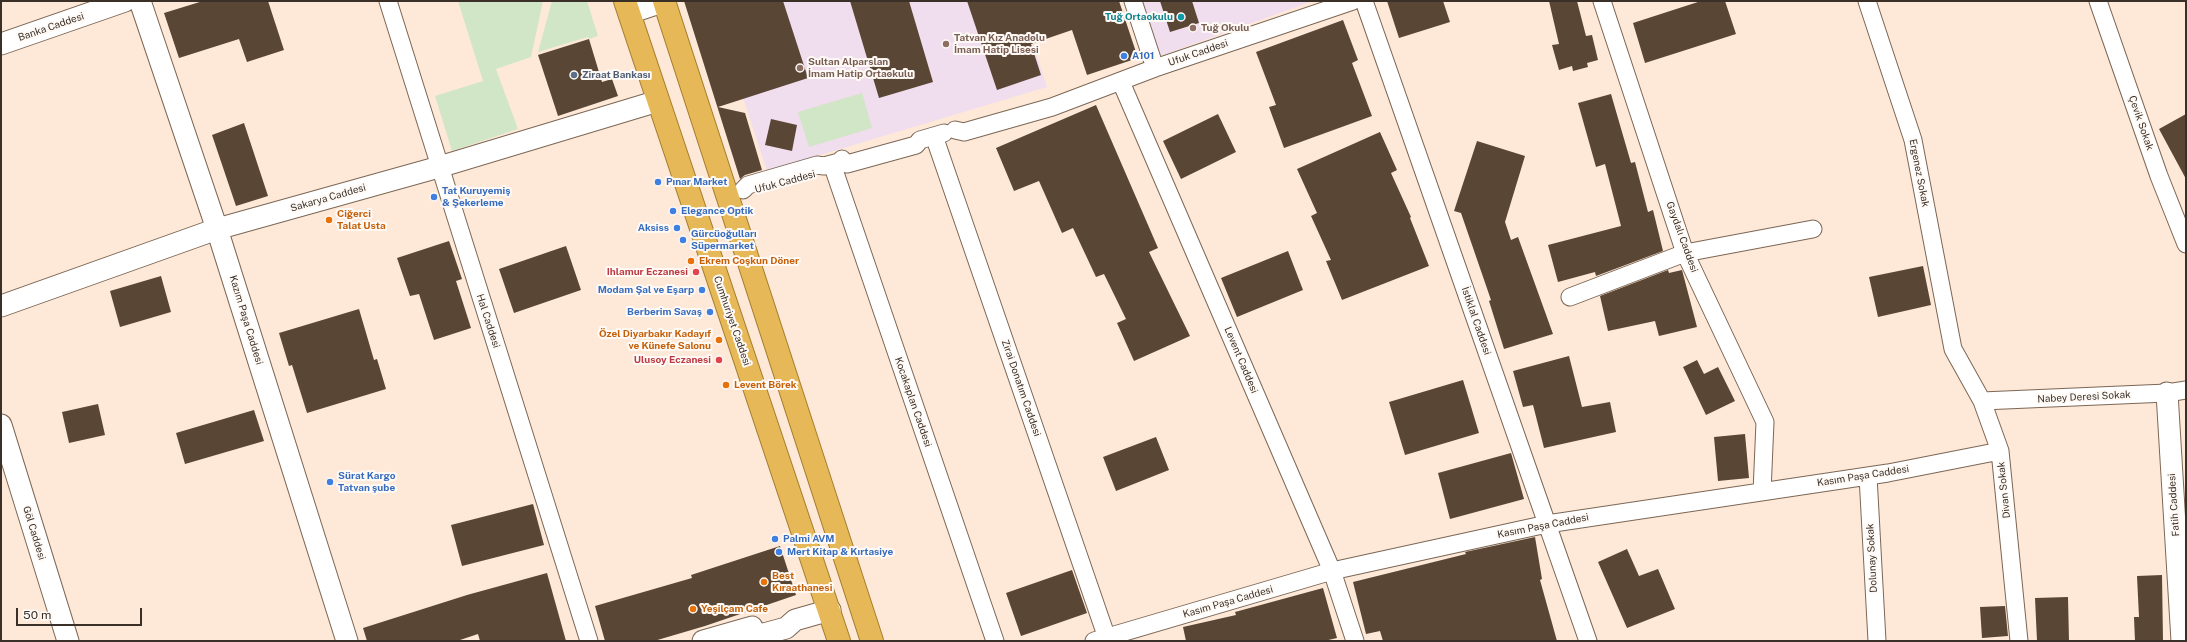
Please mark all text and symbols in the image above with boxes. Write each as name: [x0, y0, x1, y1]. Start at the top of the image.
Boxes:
street label: Banka Caddesi: [16, 10, 86, 44]
place label: Tuğ Ortaokulu: [1105, 11, 1173, 23]
marker: Tuğ Ortaokulu: [1176, 12, 1186, 22]
place label: Tuğ Okulu: [1201, 22, 1249, 34]
marker: Tuğ Okulu: [1188, 23, 1198, 33]
place label: Tatvan Kız Anadolu İmam Hatip Lisesi: [954, 32, 1045, 56]
street label: Ufuk Caddesi: [1167, 37, 1229, 69]
marker: Tatvan Kız Anadolu İmam Hatip Lisesi: [941, 39, 951, 49]
place label: A101: [1132, 50, 1154, 62]
marker: A101: [1119, 51, 1129, 61]
place label: Sultan Alparslan İmam Hatip Ortaokulu: [808, 56, 913, 80]
marker: Sultan Alparslan İmam Hatip Ortaokulu: [795, 63, 805, 73]
place label: Ziraat Bankası: [582, 69, 650, 81]
marker: Ziraat Bankası: [569, 70, 579, 80]
street label: Çevik Sokak: [2126, 94, 2156, 152]
street label: Ergenez Sokak: [1907, 138, 1931, 208]
street label: Ufuk Caddesi: [753, 168, 817, 196]
place label: Pınar Market: [666, 176, 727, 188]
marker: Pınar Market: [653, 177, 663, 187]
street label: Sakarya Caddesi: [289, 181, 367, 215]
place label: Tat Kuruyemiş & Şekerleme: [442, 185, 510, 208]
marker: Tat Kuruyemiş & Şekerleme: [429, 192, 439, 202]
street label: Gaydalı Caddesi: [1664, 200, 1700, 274]
place label: Elegance Optik: [681, 205, 753, 217]
marker: Elegance Optik: [668, 206, 678, 216]
place label: Ciğerci Talat Usta: [337, 208, 386, 232]
marker: Ciğerci Talat Usta: [324, 215, 334, 225]
place label: Aksiss: [638, 222, 669, 234]
marker: Aksiss: [672, 223, 682, 233]
place label: Gürcüoğulları Süpermarket: [691, 228, 757, 252]
marker: Gürcüoğulları Süpermarket: [678, 235, 688, 245]
place label: Ekrem Coşkun Döner: [699, 255, 799, 267]
marker: Ekrem Coşkun Döner: [686, 256, 696, 266]
place label: Ihlamur Eczanesi: [607, 266, 688, 278]
marker: Ihlamur Eczanesi: [691, 267, 701, 277]
street label: Kazım Paşa Caddesi: [227, 274, 265, 366]
street label: Cumhuriyet Caddesi: [711, 275, 753, 367]
place label: Modam Şal ve Eşarp: [598, 284, 694, 296]
marker: Modam Şal ve Eşarp: [697, 285, 707, 295]
street label: İstiklal Caddesi: [1459, 285, 1493, 357]
street label: Hal Caddesi: [474, 292, 502, 350]
place label: Berberim Savaş: [627, 306, 702, 318]
marker: Berberim Savaş: [705, 307, 715, 317]
street label: Levent Caddesi: [1222, 325, 1260, 395]
place label: Özel Diyarbakır Kadayıf ve Künefe Salonu: [599, 328, 711, 352]
marker: Özel Diyarbakır Kadayıf ve Künefe Salonu: [714, 335, 724, 345]
street label: Zirai Donatım Caddesi: [999, 338, 1043, 438]
place label: Ulusoy Eczanesi: [634, 354, 711, 366]
marker: Ulusoy Eczanesi: [714, 355, 724, 365]
street label: Kocakaplan Caddesi: [892, 356, 934, 448]
place label: Levent Börek: [734, 379, 797, 391]
marker: Levent Börek: [721, 380, 731, 390]
street label: Nabey Deresi Sokak: [2037, 389, 2131, 405]
street label: Divan Sokak: [1995, 461, 2013, 519]
street label: Kasım Paşa Caddesi: [1816, 463, 1910, 489]
place label: Sürat Kargo Tatvan şube: [338, 470, 395, 494]
street label: Fatih Caddesi: [2166, 473, 2182, 537]
marker: Sürat Kargo Tatvan şube: [325, 477, 335, 487]
street label: Göl Caddesi: [20, 505, 48, 561]
street label: Kasım Paşa Caddesi: [1496, 511, 1590, 541]
street label: Dolunay Sokak: [1864, 523, 1880, 593]
place label: Palmi AVM: [783, 533, 835, 545]
marker: Palmi AVM: [770, 534, 780, 544]
place label: Mert Kitap & Kırtasiye: [787, 546, 893, 558]
marker: Mert Kitap & Kırtasiye: [774, 547, 784, 557]
place label: Best Kıraathanesi: [772, 570, 832, 594]
marker: Best Kıraathanesi: [759, 577, 769, 587]
street label: Kasım Paşa Caddesi: [1182, 583, 1274, 621]
scale bar: [18, 600, 144, 626]
place label: Yeşilçam Cafe: [701, 603, 768, 615]
marker: Yeşilçam Cafe: [688, 604, 698, 614]
text: 50 m: [23, 608, 51, 622]

